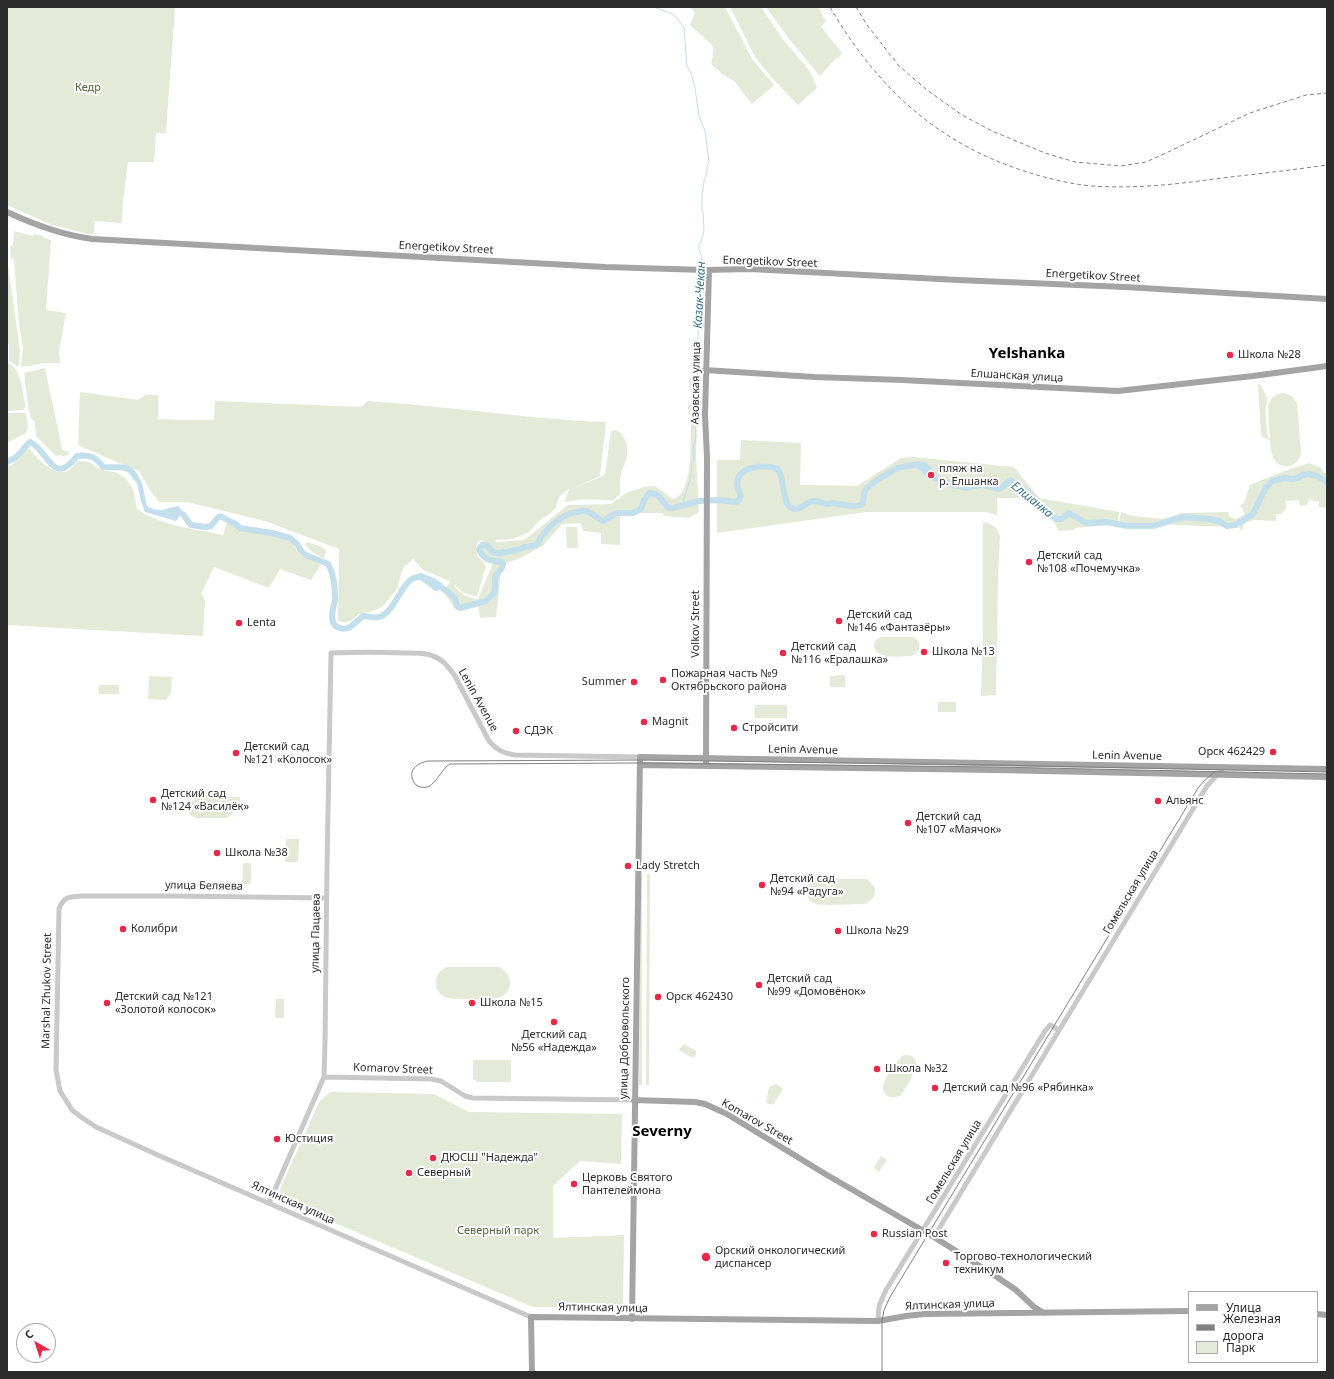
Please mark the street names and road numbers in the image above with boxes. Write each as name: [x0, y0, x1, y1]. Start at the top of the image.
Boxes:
street label: Energetikov Street: [398, 239, 494, 257]
street label: Energetikov Street: [722, 254, 818, 270]
street label: Energetikov Street: [1045, 267, 1141, 285]
street label: Азовская улица: [689, 342, 703, 424]
street label: Елшанская улица: [970, 367, 1064, 385]
street label: Volkov Street: [689, 590, 703, 658]
street label: Lenin Avenue: [455, 666, 501, 734]
street label: Lenin Avenue: [768, 743, 838, 757]
street label: Lenin Avenue: [1092, 749, 1162, 763]
street label: Гомельская улица: [1101, 847, 1161, 937]
street label: улица Беляева: [165, 879, 243, 893]
street label: улица Пацаева: [309, 893, 323, 973]
street label: Marshal Zhukov Street: [39, 933, 55, 1049]
street label: улица Добровольского: [617, 977, 633, 1099]
street label: Komarov Street: [353, 1061, 433, 1077]
street label: Komarov Street: [719, 1096, 795, 1148]
street label: Гомельская улица: [924, 1117, 984, 1207]
street label: Ялтинская улица: [249, 1179, 337, 1227]
street label: Ялтинская улица: [905, 1297, 995, 1313]
street label: Ялтинская улица: [558, 1301, 648, 1315]

